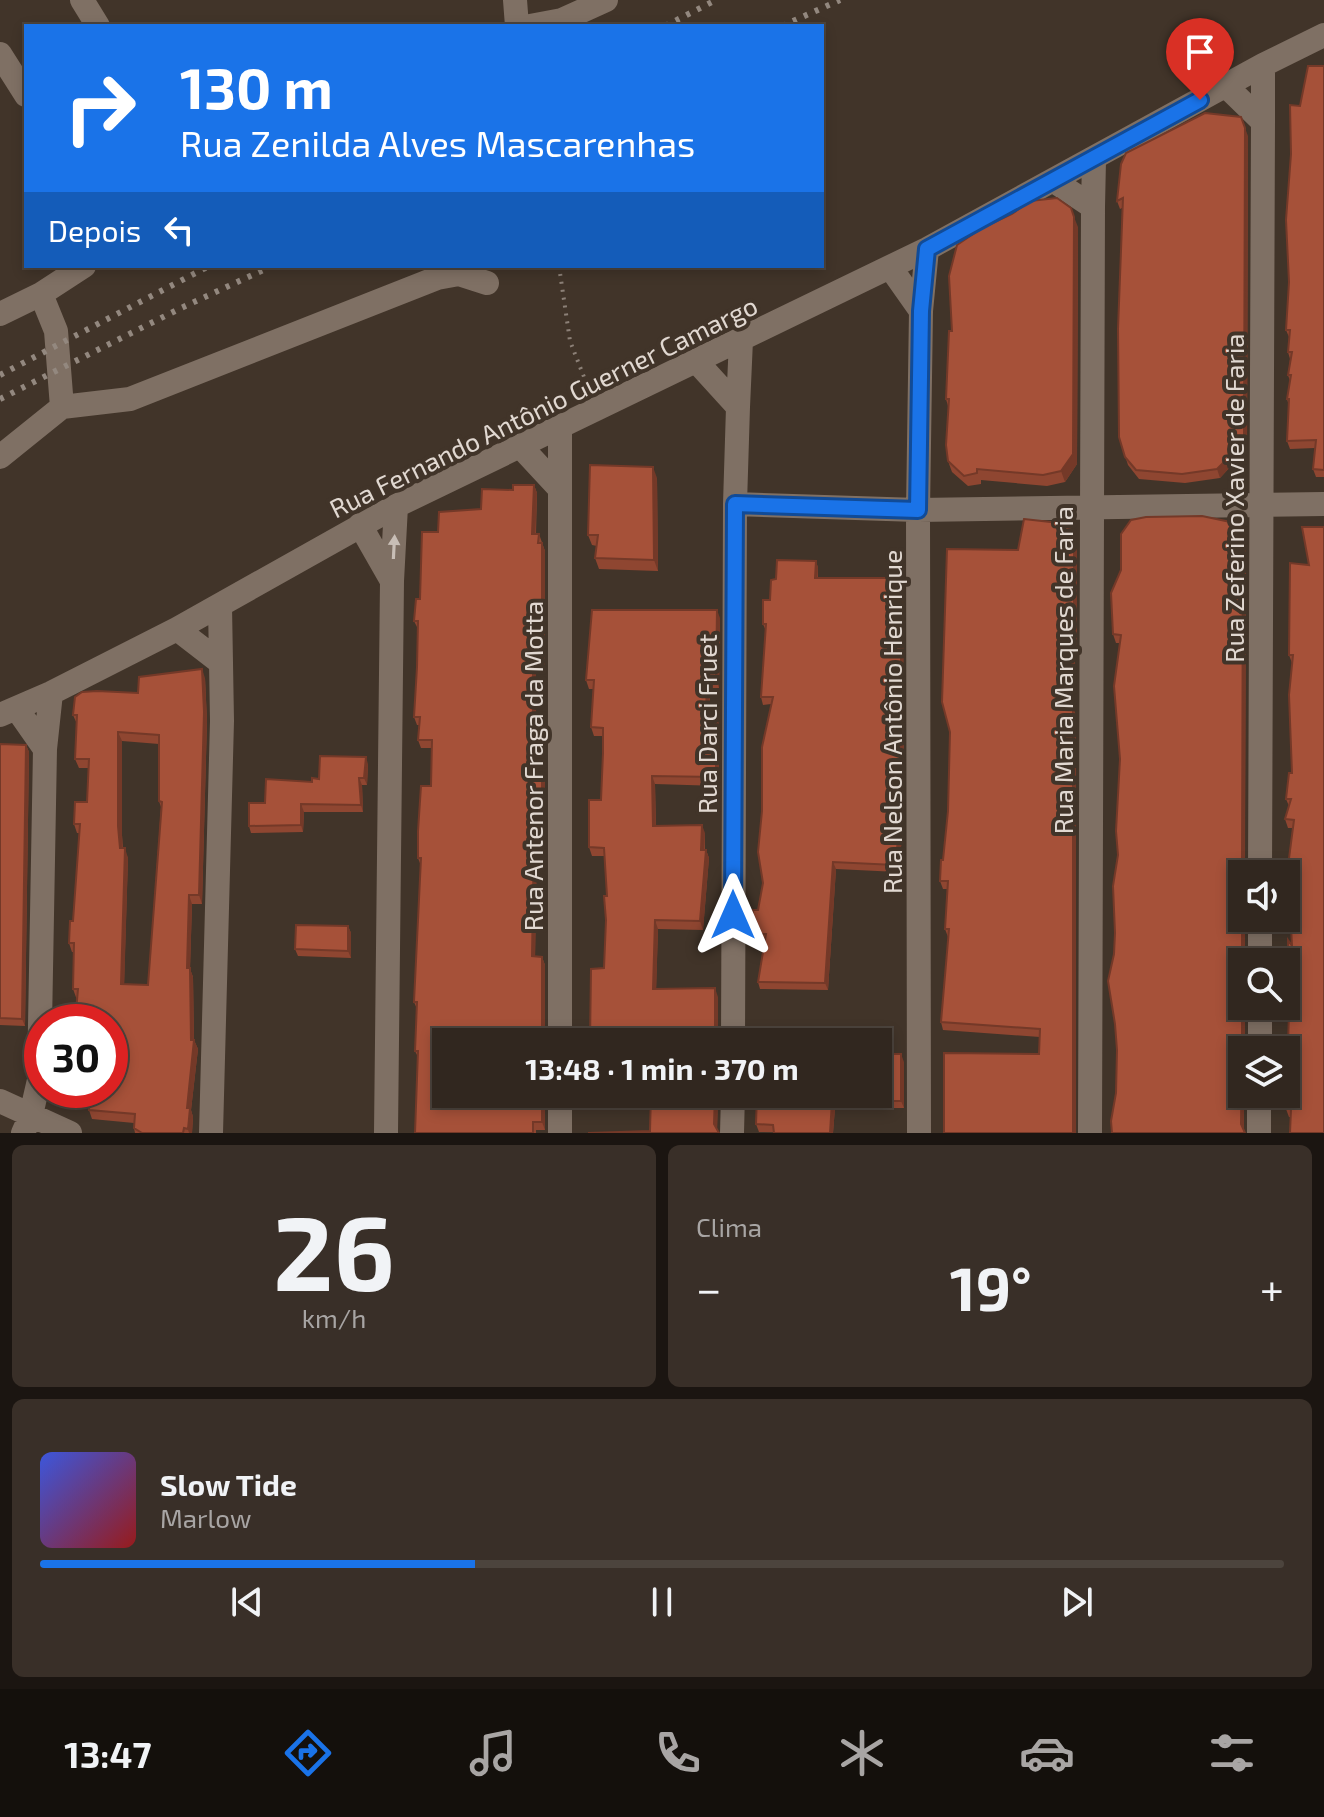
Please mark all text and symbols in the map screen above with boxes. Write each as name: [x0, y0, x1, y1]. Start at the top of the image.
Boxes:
pin: [1166, 18, 1234, 100]
icon: arrive: [1178, 30, 1222, 74]
text: 130 m: [180, 53, 333, 120]
icon: right: [48, 56, 152, 160]
text: Rua Zenilda Alves Mascarenhas: [180, 121, 695, 164]
icon: left: [157, 208, 201, 252]
text: Depois: [48, 212, 141, 248]
street label: Rua Fernando Antônio Guerner Camargo: [324, 289, 762, 523]
street label: Rua Zeferino Xavier de Faria: [1218, 333, 1249, 663]
street label: Rua Maria Marques de Faria: [1047, 506, 1078, 834]
one-way arrow: [387, 534, 400, 559]
street label: Rua Nelson Antônio Henrique: [876, 550, 907, 894]
street label: Rua Antenor Fraga da Motta: [517, 601, 548, 931]
street label: Rua Darci Fruet: [691, 634, 722, 814]
map controls: [1228, 860, 1300, 1108]
button: sound: [1228, 860, 1300, 932]
position arrow: [691, 873, 775, 957]
button: search: [1228, 948, 1300, 1020]
speed limit sign: 30: [24, 1004, 128, 1108]
button: layers: [1228, 1036, 1300, 1108]
text: 13:48 · 1 min · 370 m: [525, 1050, 799, 1086]
text: 26: [273, 1187, 395, 1312]
text: Clima: [696, 1211, 762, 1242]
text: 19°: [950, 1251, 1032, 1323]
text: −: [696, 1261, 722, 1314]
text: +: [1260, 1261, 1284, 1314]
text: km/h: [302, 1302, 366, 1333]
text: Slow Tide: [160, 1466, 297, 1502]
text: Marlow: [160, 1502, 251, 1533]
icon: previous: [225, 1580, 269, 1624]
icon: pause: [640, 1580, 684, 1624]
icon: next: [1055, 1580, 1099, 1624]
icon: directions: [280, 1725, 336, 1781]
icon: music: [465, 1725, 521, 1781]
icon: phone: [650, 1725, 706, 1781]
icon: climate: [834, 1725, 890, 1781]
icon: car: [1019, 1725, 1075, 1781]
icon: filters: [1204, 1725, 1260, 1781]
text: 13:47: [64, 1732, 152, 1775]

